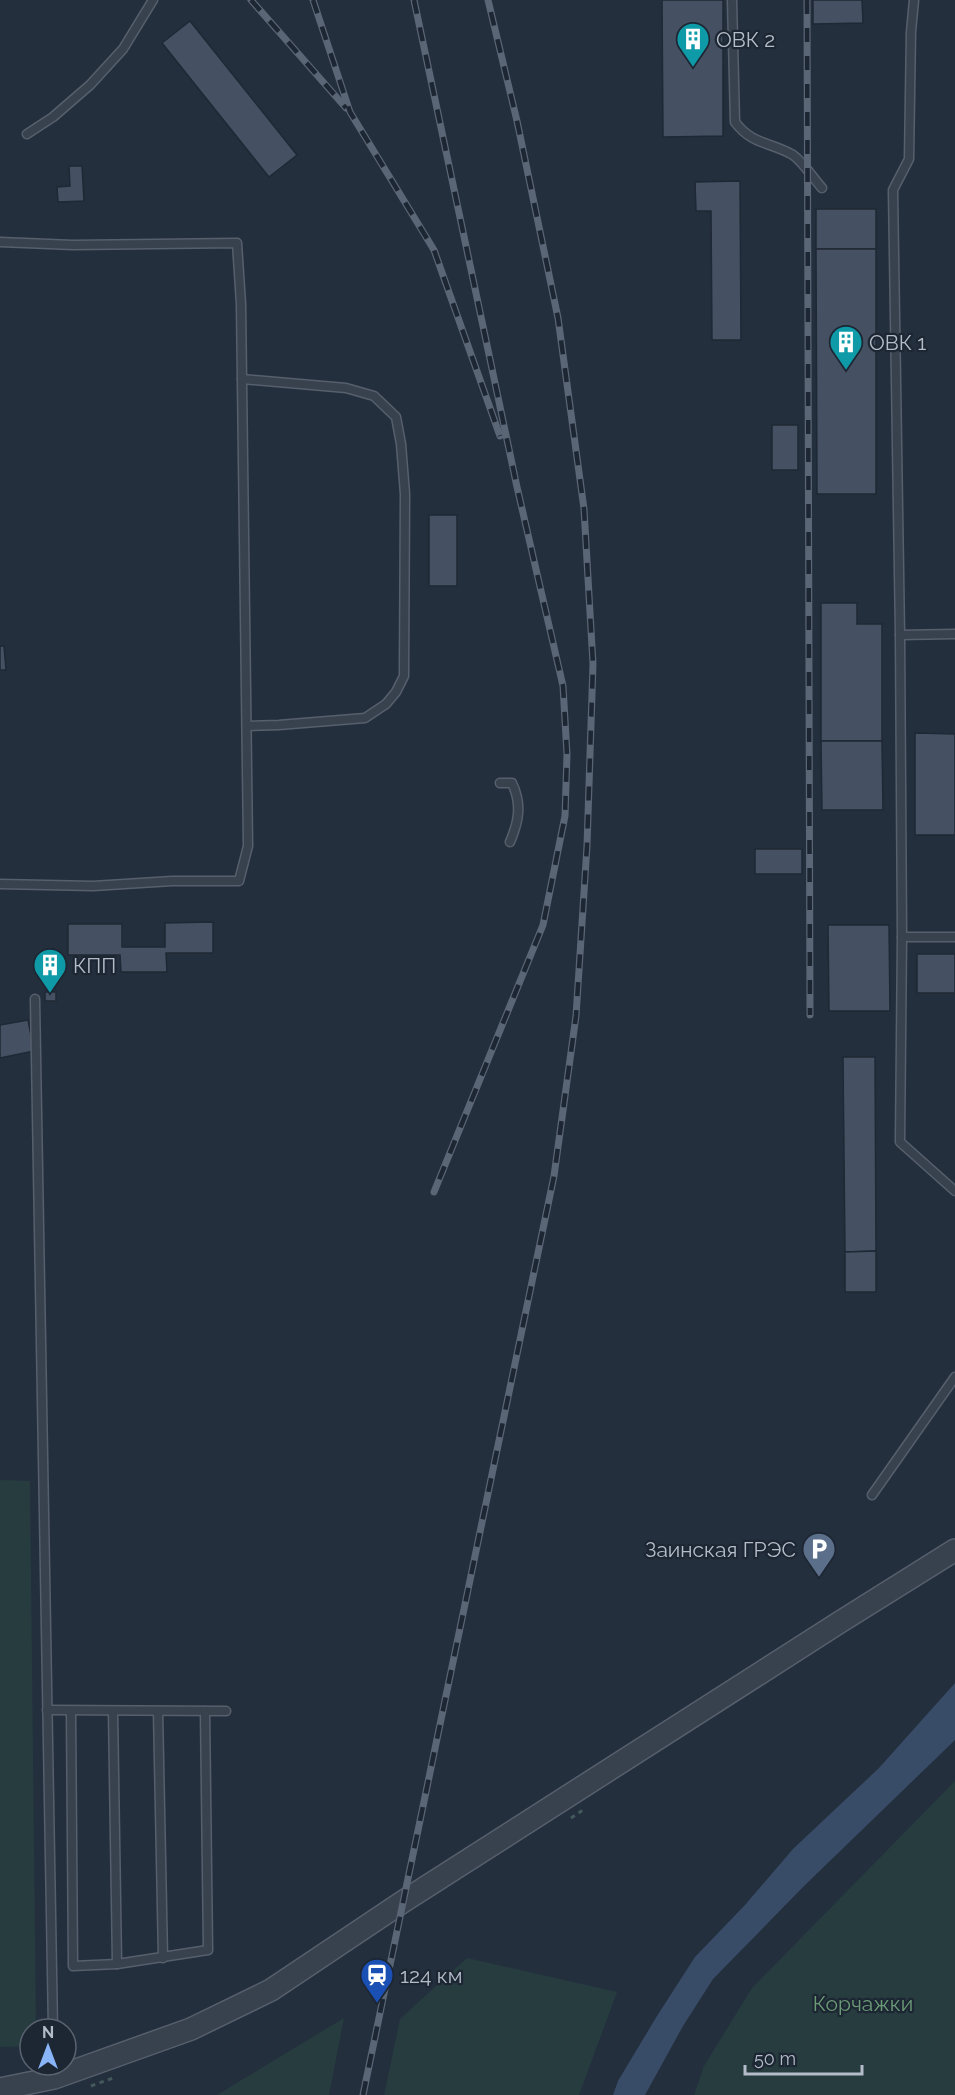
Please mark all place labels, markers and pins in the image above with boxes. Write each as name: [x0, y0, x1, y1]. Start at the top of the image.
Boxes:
building icon: ОВК 2: [675, 21, 711, 68]
place label: ОВК 2: [716, 27, 775, 52]
building icon: ОВК 1: [828, 324, 864, 371]
place label: ОВК 1: [869, 330, 926, 355]
building icon: КПП: [32, 947, 68, 994]
place label: КПП: [73, 953, 116, 978]
parking icon: Заинская ГРЭС: [801, 1531, 837, 1578]
place label: Заинская ГРЭС: [645, 1537, 796, 1562]
station icon: 124 км: [359, 1957, 395, 2004]
place label: 124 км: [400, 1963, 462, 1988]

